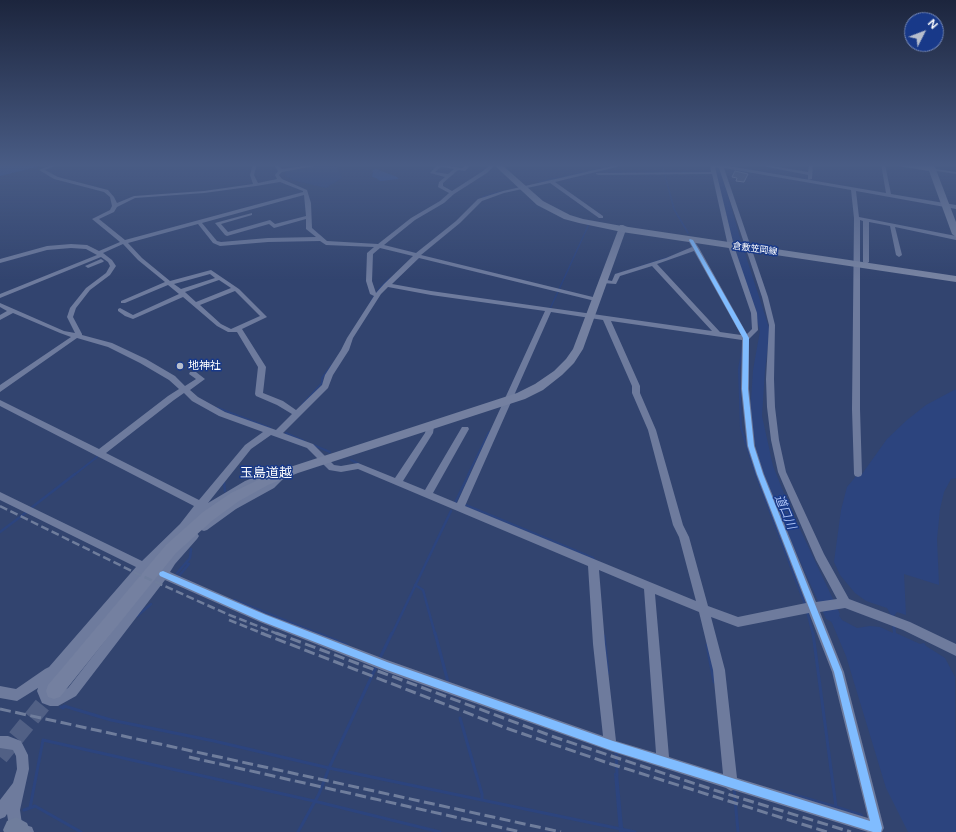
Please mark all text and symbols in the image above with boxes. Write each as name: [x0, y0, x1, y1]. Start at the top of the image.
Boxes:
north arrow: [904, 12, 944, 52]
text: N: [925, 17, 940, 32]
street label: 倉敷笠岡線: [732, 241, 778, 257]
place label: 地神社: [188, 359, 221, 373]
marker: 地神社: [175, 361, 185, 371]
district label: 玉島道越: [240, 465, 292, 481]
water label: 道口川: [771, 493, 799, 531]

